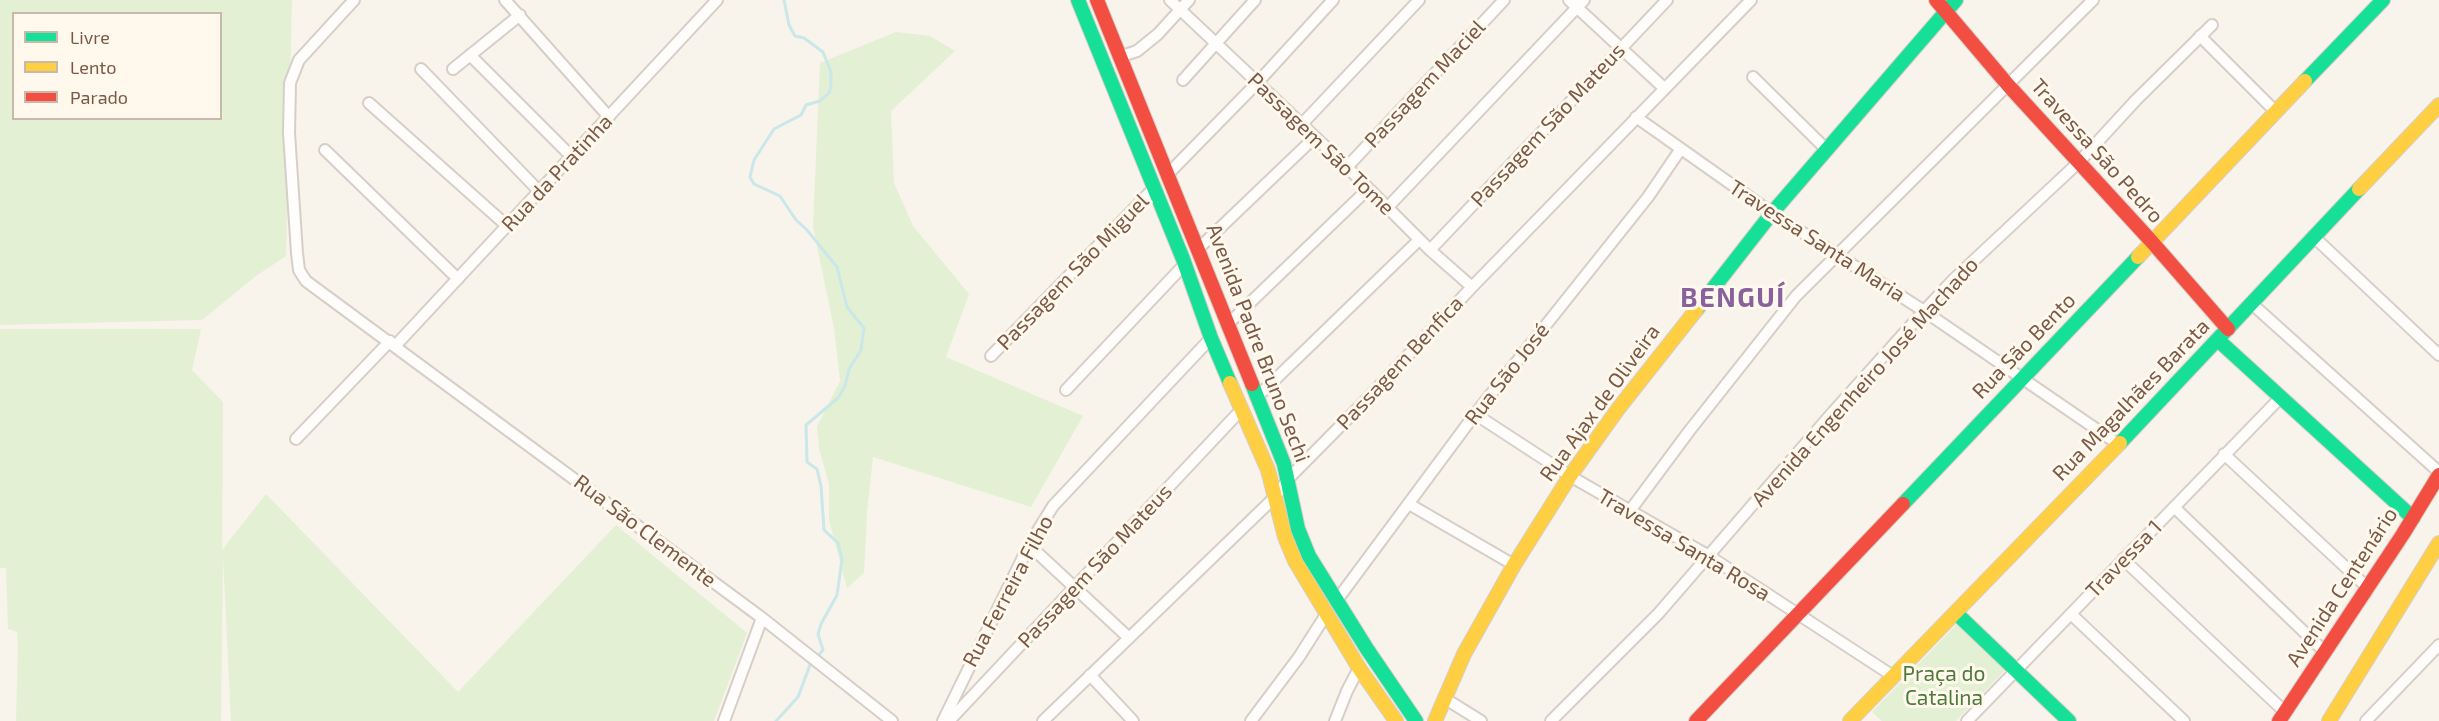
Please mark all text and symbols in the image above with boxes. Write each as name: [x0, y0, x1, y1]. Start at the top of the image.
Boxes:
legend: [12, 12, 222, 120]
street label: Passagem Maciel: [1359, 15, 1491, 153]
text: Livre: [70, 26, 110, 48]
street label: Passagem São Mateus: [1466, 38, 1630, 212]
text: Lento: [70, 56, 116, 78]
street label: Passagem São Tome: [1242, 68, 1400, 220]
street label: Travessa São Pedro: [2026, 74, 2168, 228]
text: Parado: [70, 86, 128, 108]
street label: Rua da Pratinha: [496, 109, 618, 237]
street label: Travessa Santa Maria: [1724, 175, 1910, 307]
street label: Passagem São Miguel: [992, 189, 1154, 355]
street label: Avenida Padre Bruno Sechi: [1201, 220, 1315, 466]
street label: Avenida Engenheiro José Machado: [1746, 252, 1984, 512]
district label: BENGUÍ: [1680, 282, 1786, 314]
street label: Rua São Bento: [1967, 288, 2081, 404]
street label: Passagem Benfica: [1332, 291, 1468, 435]
street label: Rua Magalhães Barata: [2047, 314, 2215, 486]
street label: Rua São José: [1459, 318, 1555, 430]
street label: Rua Ajax de Oliveira: [1535, 320, 1665, 486]
street label: Rua São Clemente: [569, 469, 721, 593]
street label: Passagem São Mateus: [1013, 479, 1177, 653]
street label: Travessa Santa Rosa: [1593, 484, 1775, 606]
street label: Avenida Centenário: [2281, 503, 2403, 671]
street label: Rua Ferreira Filho: [957, 511, 1059, 671]
street label: Travessa 1: [2081, 515, 2167, 603]
park label: Praça do Catalina: [1903, 661, 1985, 711]

